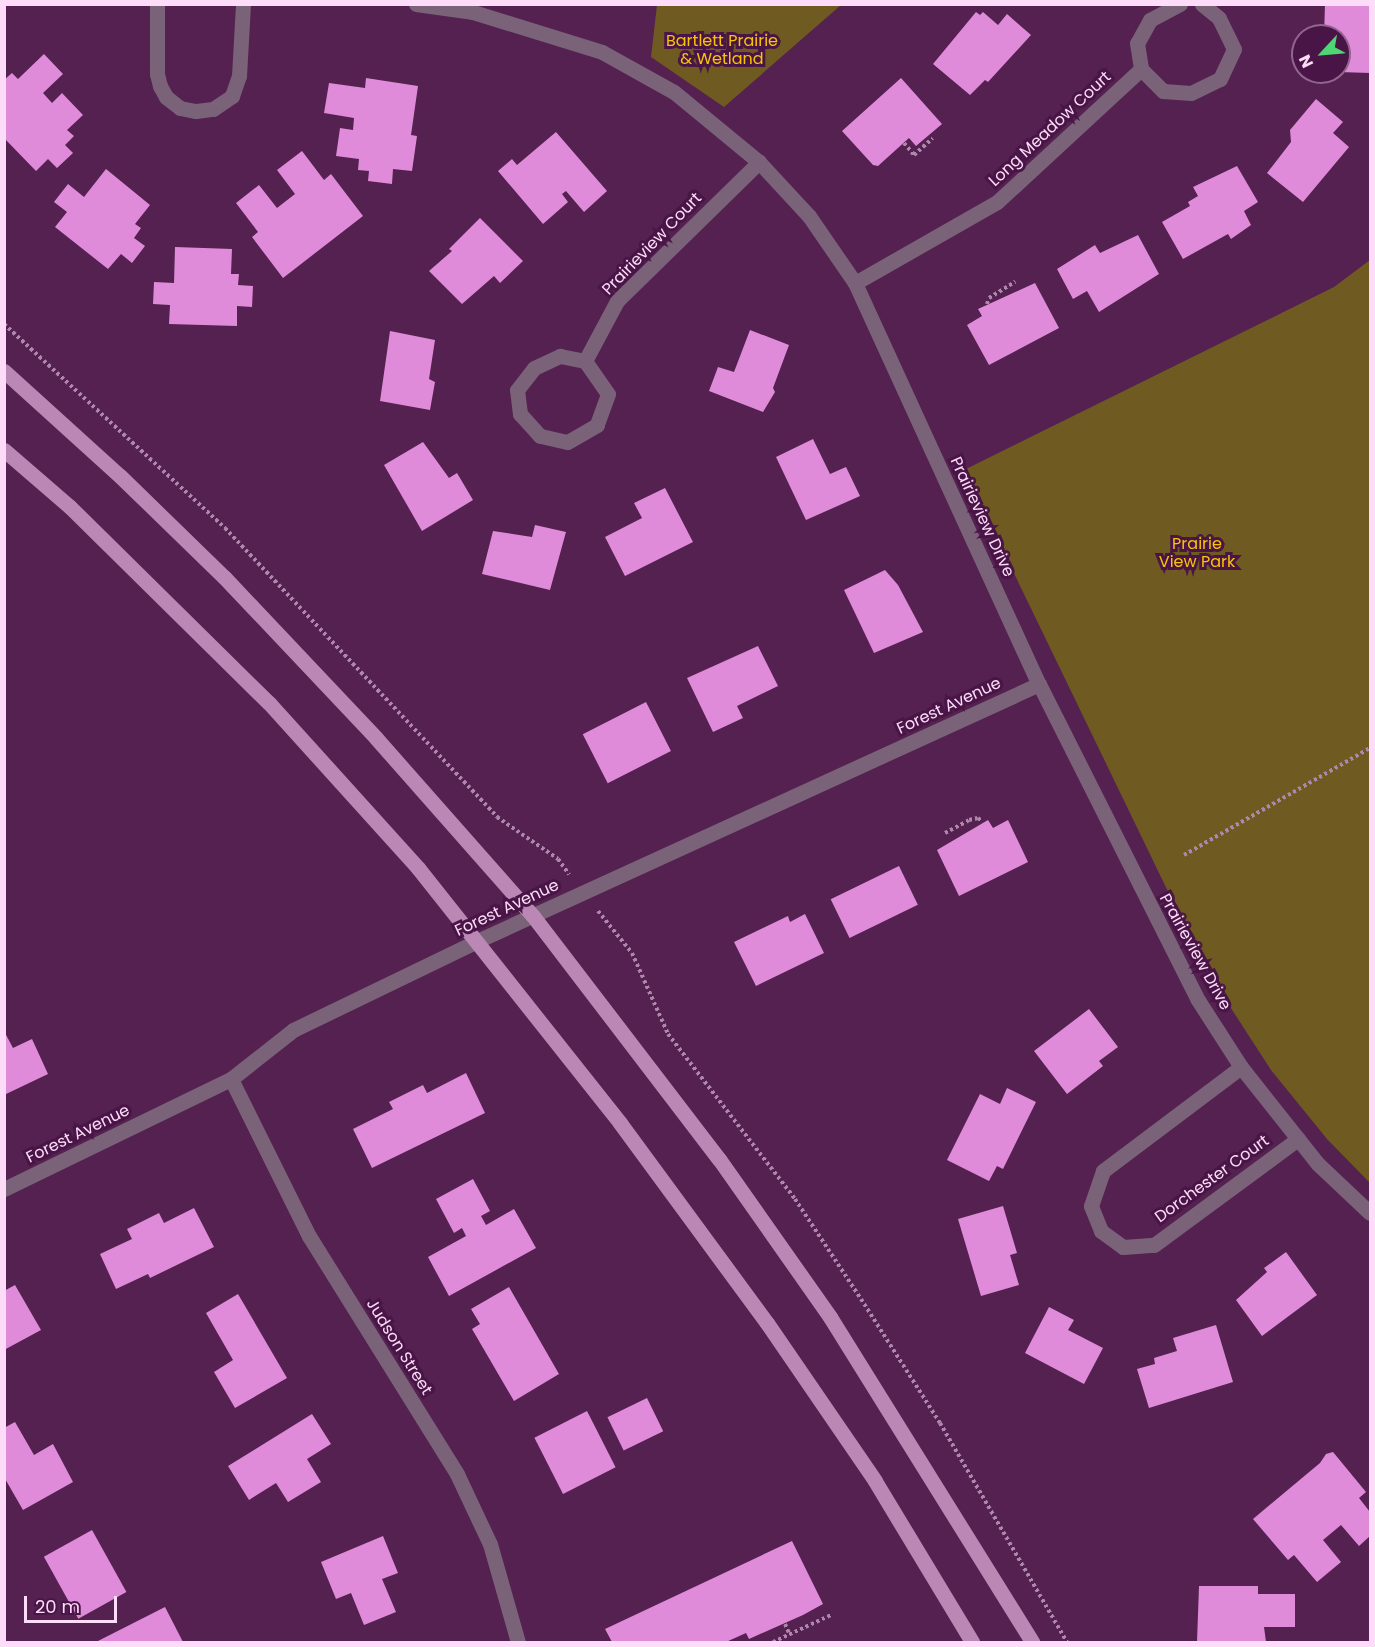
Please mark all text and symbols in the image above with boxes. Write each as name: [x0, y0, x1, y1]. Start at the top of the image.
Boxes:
north arrow: [1291, 24, 1351, 84]
park label: Bartlett Prairie & Wetland: [666, 31, 778, 69]
text: N: [1293, 51, 1319, 72]
street label: Long Meadow Court: [985, 67, 1115, 191]
street label: Prairieview Court: [598, 189, 706, 299]
street label: Prairieview Drive: [946, 454, 1018, 580]
park label: Prairie View Park: [1159, 534, 1235, 572]
street label: Forest Avenue: [894, 673, 1004, 739]
street label: Forest Avenue: [452, 875, 562, 941]
street label: Prairieview Drive: [1155, 890, 1235, 1014]
street label: Forest Avenue: [23, 1101, 133, 1167]
street label: Dorchester Court: [1151, 1131, 1273, 1227]
street label: Judson Street: [362, 1295, 436, 1399]
scale bar: [27, 1584, 120, 1622]
text: 20 m: [35, 1594, 80, 1619]

